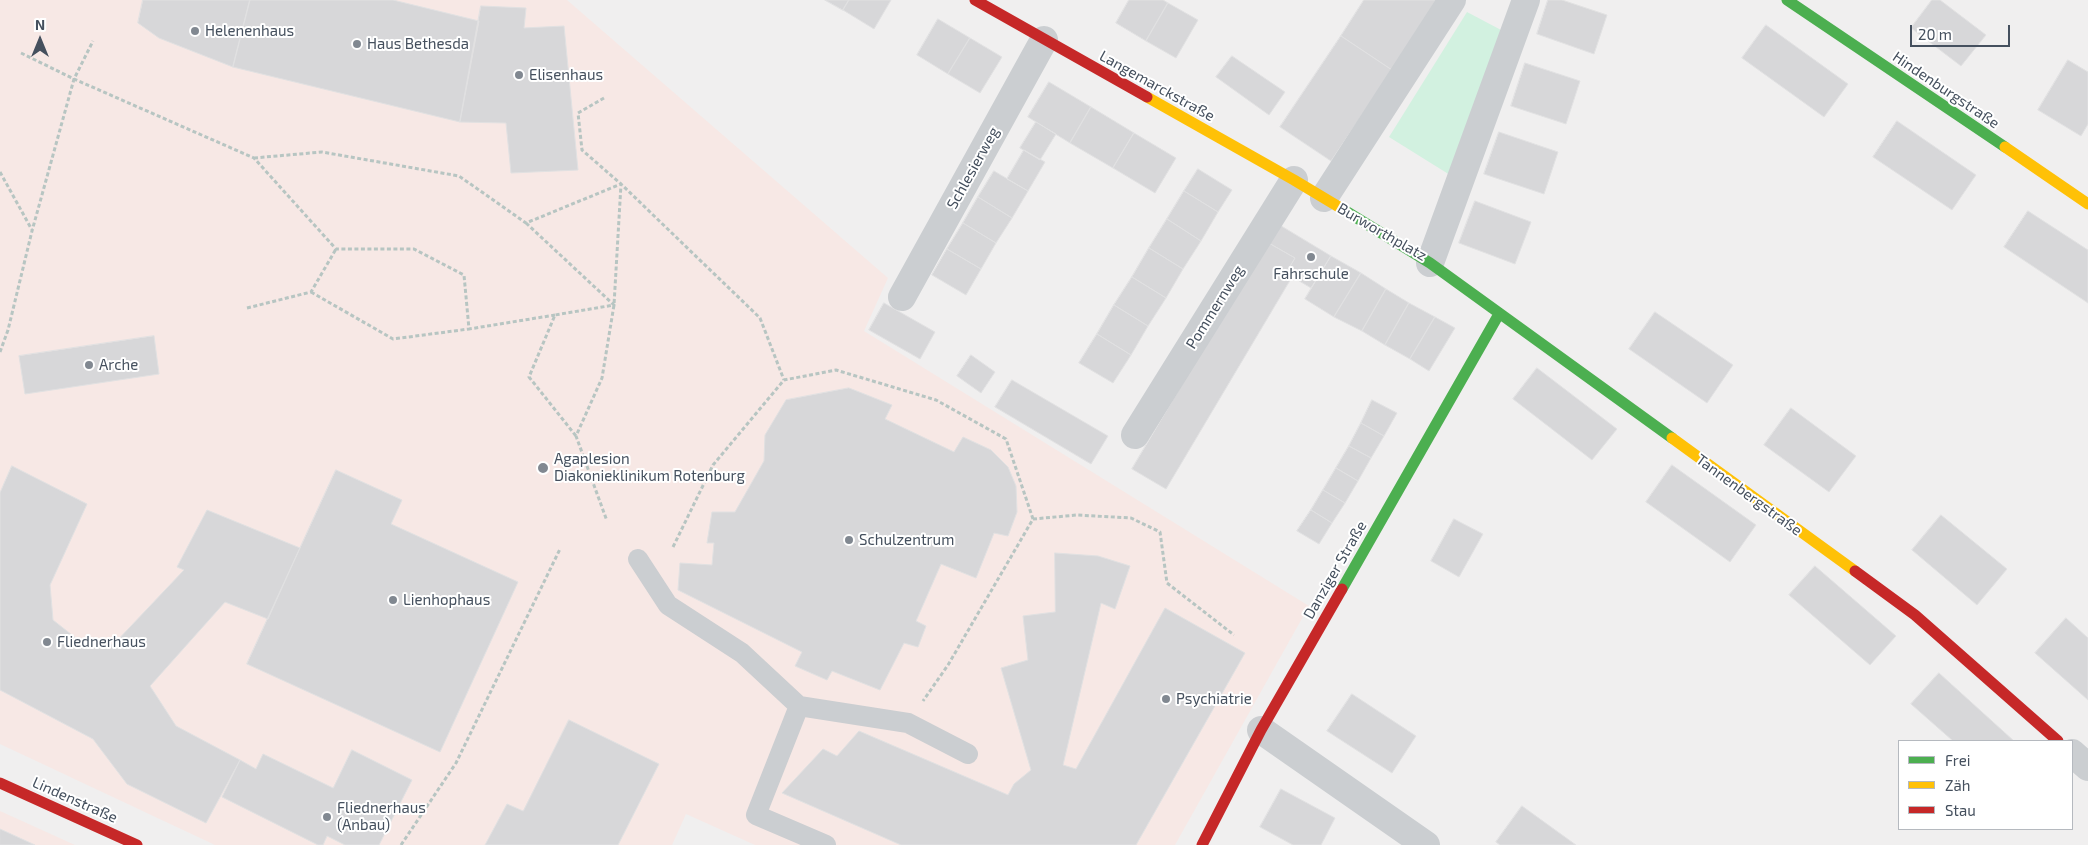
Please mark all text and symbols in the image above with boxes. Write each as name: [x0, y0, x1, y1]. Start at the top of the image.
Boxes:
north arrow: [15, 15, 65, 65]
scale bar: [1913, 15, 2013, 47]
text: N: [35, 16, 45, 33]
place label: Helenenhaus: [205, 22, 294, 40]
marker: Helenenhaus: [189, 25, 201, 37]
text: 20 m: [1918, 25, 1952, 43]
place label: Haus Bethesda: [367, 35, 469, 53]
marker: Haus Bethesda: [351, 38, 363, 50]
street label: Langemarckstraße: [1096, 47, 1218, 125]
street label: Hindenburgstraße: [1889, 48, 2003, 132]
place label: Elisenhaus: [529, 66, 603, 84]
marker: Elisenhaus: [513, 69, 525, 81]
street label: Schlesierweg: [943, 124, 1003, 212]
street label: Burworthplatz: [1334, 199, 1430, 265]
marker: Fahrschule: [1305, 251, 1317, 263]
street label: Pommernweg: [1182, 262, 1248, 352]
place label: Fahrschule: [1273, 265, 1349, 283]
place label: Arche: [99, 356, 138, 374]
marker: Arche: [83, 359, 95, 371]
place label: Agaplesion Diakonieklinikum Rotenburg: [554, 450, 745, 485]
street label: Tannenbergstraße: [1693, 451, 1805, 539]
marker: Agaplesion Diakonieklinikum Rotenburg: [536, 461, 550, 475]
street label: Danziger Straße: [1300, 518, 1370, 622]
place label: Schulzentrum: [859, 531, 954, 549]
marker: Schulzentrum: [843, 534, 855, 546]
place label: Lienhophaus: [403, 591, 490, 609]
marker: Lienhophaus: [387, 594, 399, 606]
place label: Fliednerhaus: [57, 633, 146, 651]
marker: Fliednerhaus: [41, 636, 53, 648]
place label: Psychiatrie: [1176, 690, 1252, 708]
marker: Psychiatrie: [1160, 693, 1172, 705]
legend: [1898, 740, 2073, 830]
text: Frei: [1945, 751, 1970, 769]
street label: Lindenstraße: [30, 773, 120, 827]
text: Zäh: [1945, 776, 1970, 794]
place label: Fliednerhaus (Anbau): [337, 799, 426, 834]
text: Stau: [1945, 801, 1976, 819]
marker: Fliednerhaus (Anbau): [321, 811, 333, 823]

